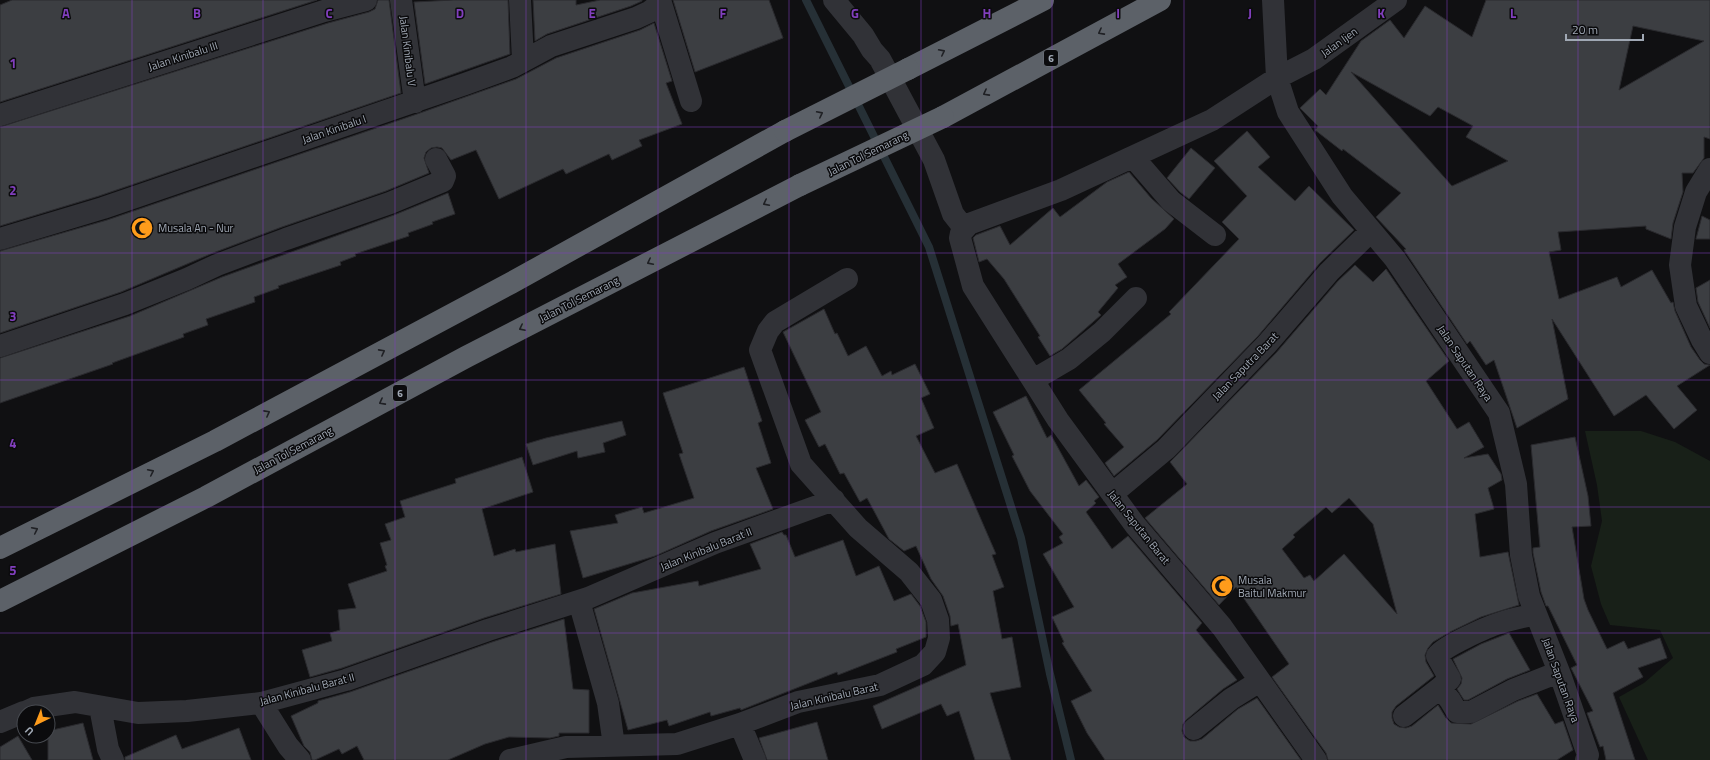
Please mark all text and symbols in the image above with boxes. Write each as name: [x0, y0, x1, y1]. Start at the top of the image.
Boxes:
text: A: [62, 3, 70, 23]
text: B: [193, 3, 201, 23]
text: C: [325, 3, 333, 23]
text: D: [456, 3, 464, 23]
text: E: [588, 3, 596, 23]
text: F: [720, 3, 727, 23]
text: G: [851, 3, 859, 23]
text: H: [983, 3, 991, 23]
text: I: [1116, 3, 1120, 23]
text: J: [1248, 3, 1252, 23]
text: K: [1377, 3, 1385, 23]
text: L: [1510, 3, 1516, 23]
street label: Jalan Kinibalu V: [396, 15, 420, 88]
scale bar: [1566, 16, 1643, 42]
text: 20 m: [1572, 20, 1598, 39]
street label: Jalan Ijen: [1317, 23, 1361, 61]
one-way arrow: [1097, 27, 1105, 34]
street label: Jalan Kinibalu III: [146, 37, 220, 75]
one-way arrow: [938, 49, 946, 56]
road number: 6: [1044, 50, 1058, 66]
text: 1: [9, 53, 17, 73]
one-way arrow: [983, 89, 990, 96]
street label: Jalan Kinibalu I: [300, 111, 368, 147]
one-way arrow: [816, 111, 824, 118]
street label: Jalan Tol Semarang: [825, 126, 911, 179]
text: 2: [9, 180, 17, 200]
one-way arrow: [762, 198, 770, 206]
mosque icon: Musala An - Nur: [129, 215, 155, 241]
place label: Musala An - Nur: [158, 220, 234, 236]
one-way arrow: [647, 258, 654, 265]
street label: Jalan Tol Semarang: [536, 272, 622, 326]
text: 3: [9, 306, 17, 326]
street label: Jalan Saputan Raya: [1434, 322, 1497, 405]
one-way arrow: [519, 323, 526, 331]
street label: Jalan Saputra Barat: [1208, 328, 1282, 404]
one-way arrow: [378, 349, 385, 357]
road number: 6: [393, 385, 407, 401]
one-way arrow: [379, 397, 386, 405]
one-way arrow: [263, 410, 270, 418]
street label: Jalan Tol Semarang: [251, 422, 336, 478]
text: 4: [9, 433, 17, 453]
one-way arrow: [147, 469, 155, 477]
street label: Jalan Saputan Barat: [1104, 486, 1174, 568]
street label: Jalan Kinibalu Barat II: [658, 523, 754, 575]
one-way arrow: [31, 527, 38, 535]
text: 5: [9, 560, 17, 580]
place label: Musala Baitul Makmur: [1238, 572, 1306, 601]
mosque icon: Musala Baitul Makmur: [1209, 573, 1235, 599]
street label: Jalan Saputan Raya: [1538, 636, 1584, 725]
street label: Jalan Kinibalu Barat II: [258, 669, 356, 709]
street label: Jalan Kinibalu Barat: [789, 678, 880, 714]
north arrow: [16, 704, 56, 744]
text: U: [21, 723, 37, 740]

